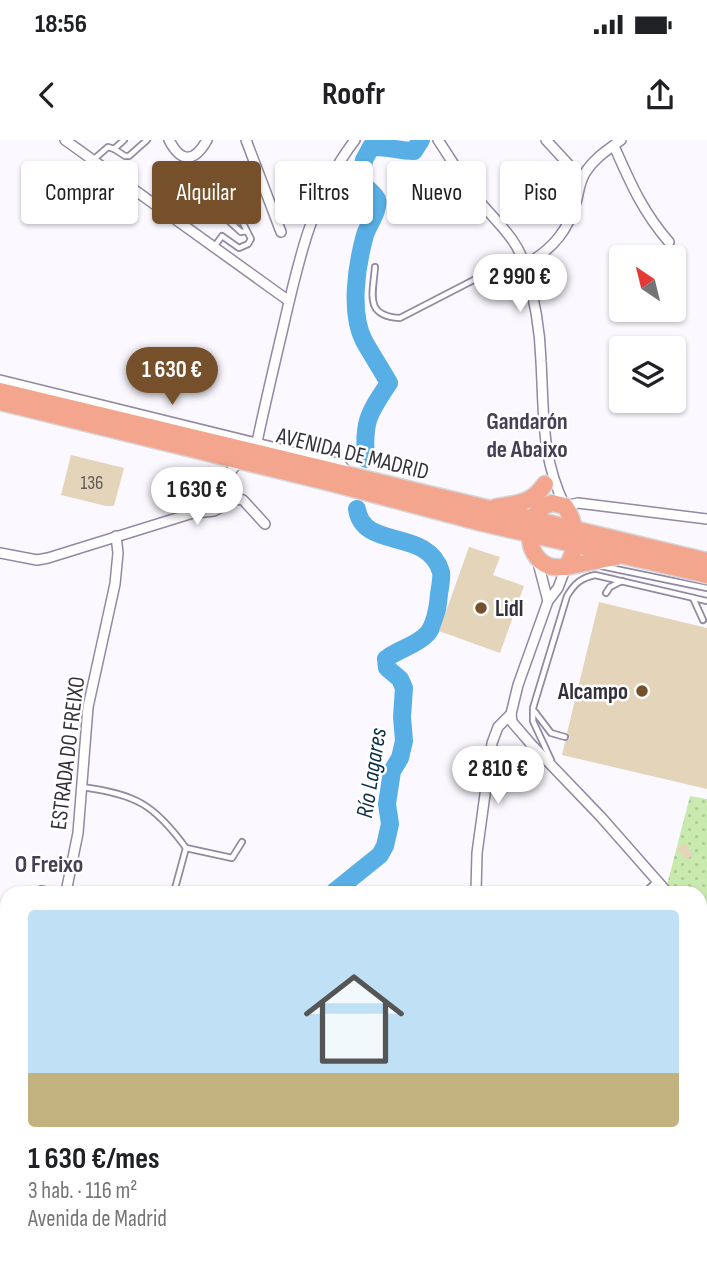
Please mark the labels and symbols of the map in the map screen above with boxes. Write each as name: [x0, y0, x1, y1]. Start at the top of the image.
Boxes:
north arrow: [609, 245, 686, 322]
pin: 2 990 €: [455, 254, 585, 314]
pin: 1 630 €: [107, 348, 237, 407]
district label: Gandarón de Abaixo: [486, 407, 568, 464]
street label: AVENIDA DE MADRID: [273, 421, 432, 486]
pin: 1 630 €: [132, 468, 262, 527]
house number: 136: [81, 472, 103, 495]
place label: Lidl: [495, 595, 523, 623]
marker: Lidl: [473, 600, 489, 616]
street label: ESTRADA DO FREIXO: [45, 675, 91, 831]
place label: Alcampo: [557, 678, 628, 706]
marker: Alcampo: [634, 683, 650, 699]
water label: Río Lagares: [350, 726, 393, 820]
pin: 2 810 €: [433, 746, 563, 806]
district label: O Freixo: [15, 850, 83, 879]

